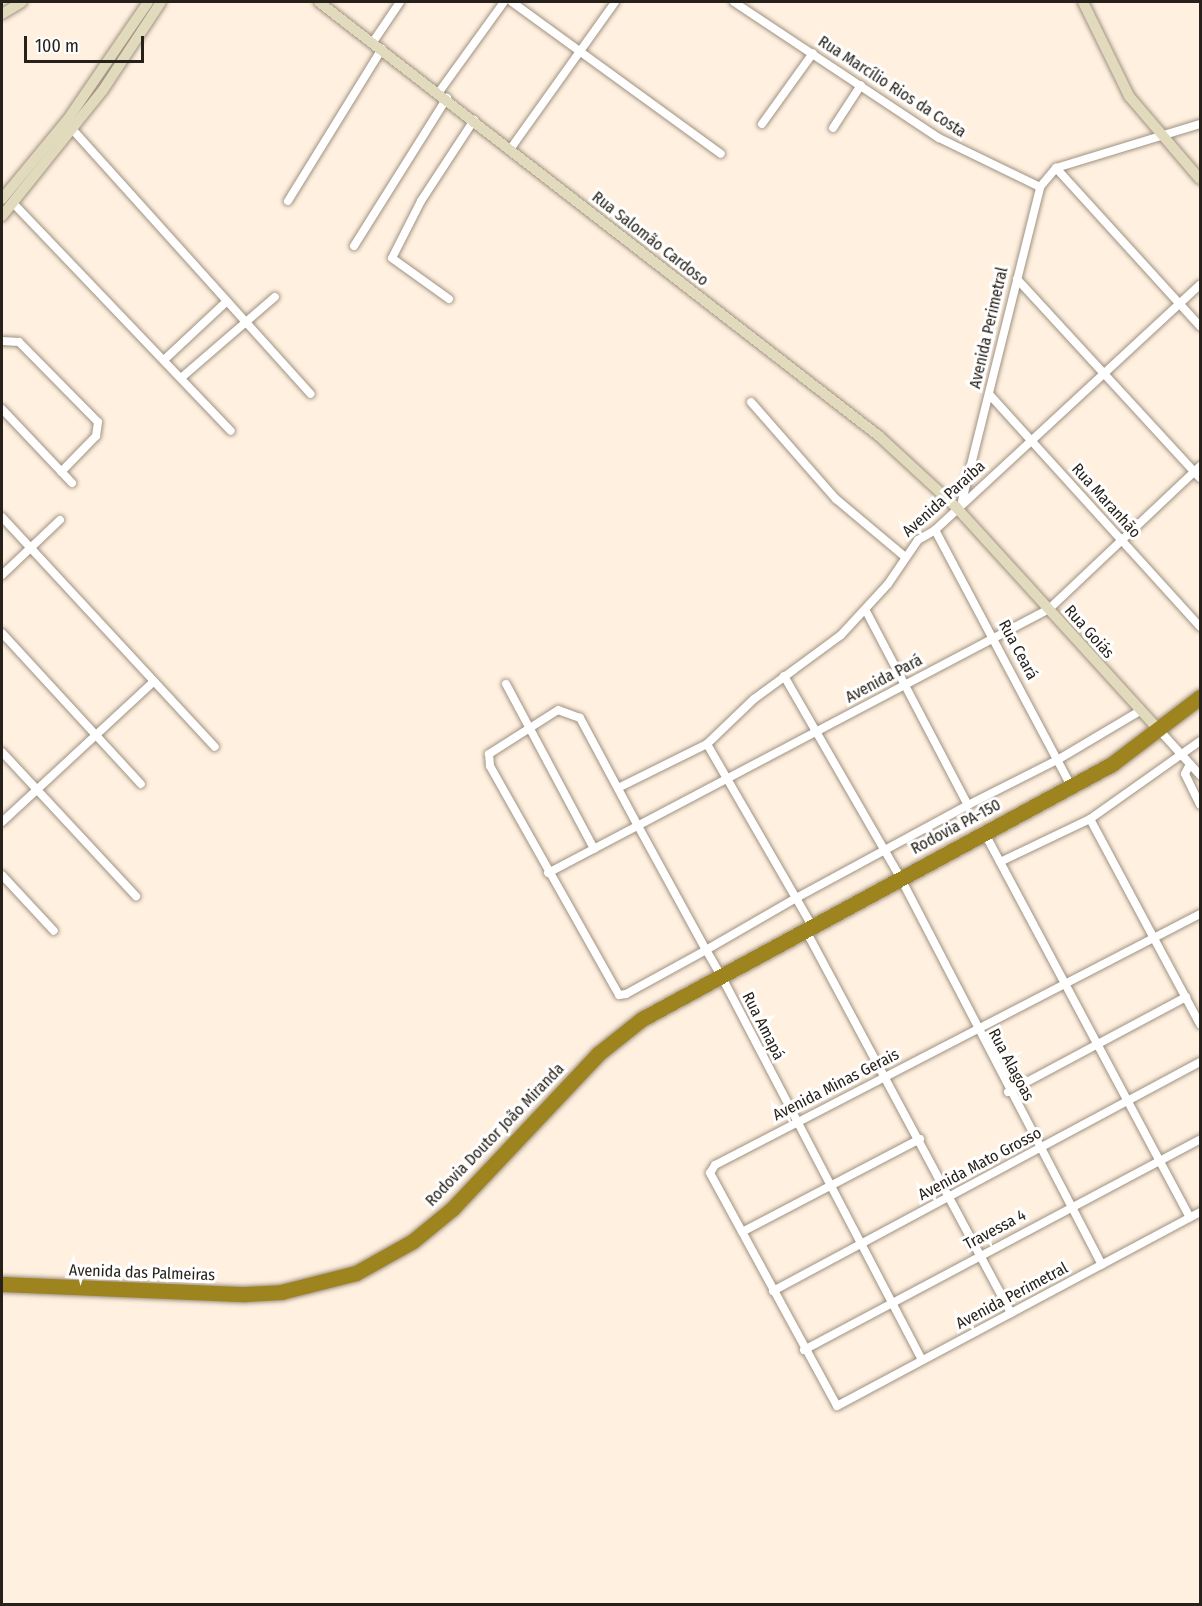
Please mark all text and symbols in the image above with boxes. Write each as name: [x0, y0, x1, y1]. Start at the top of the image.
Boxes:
scale bar: [27, 24, 147, 62]
street label: Rua Marcílio Rios da Costa: [814, 32, 970, 142]
text: 100 m: [35, 35, 79, 57]
street label: Rua Salomão Cardoso: [588, 188, 712, 290]
street label: Avenida Perimetral: [966, 265, 1012, 391]
street label: Avenida Paraíba: [899, 457, 989, 541]
street label: Rua Maranhão: [1067, 460, 1145, 542]
street label: Rua Goiás: [1060, 601, 1118, 663]
street label: Rua Ceará: [994, 617, 1042, 683]
street label: Avenida Pará: [842, 651, 926, 707]
street label: Rodovia PA-150: [908, 795, 1004, 859]
street label: Rua Amapá: [738, 989, 788, 1063]
street label: Rua Alagoas: [984, 1026, 1038, 1104]
street label: Avenida Minas Gerais: [770, 1045, 902, 1125]
street label: Rodovia Doutor João Miranda: [422, 1060, 568, 1210]
street label: Avenida Mato Grosso: [915, 1123, 1045, 1205]
street label: Travessa 4: [961, 1206, 1029, 1254]
street label: Avenida Perimetral: [953, 1258, 1071, 1334]
street label: Avenida das Palmeiras: [69, 1261, 215, 1285]

